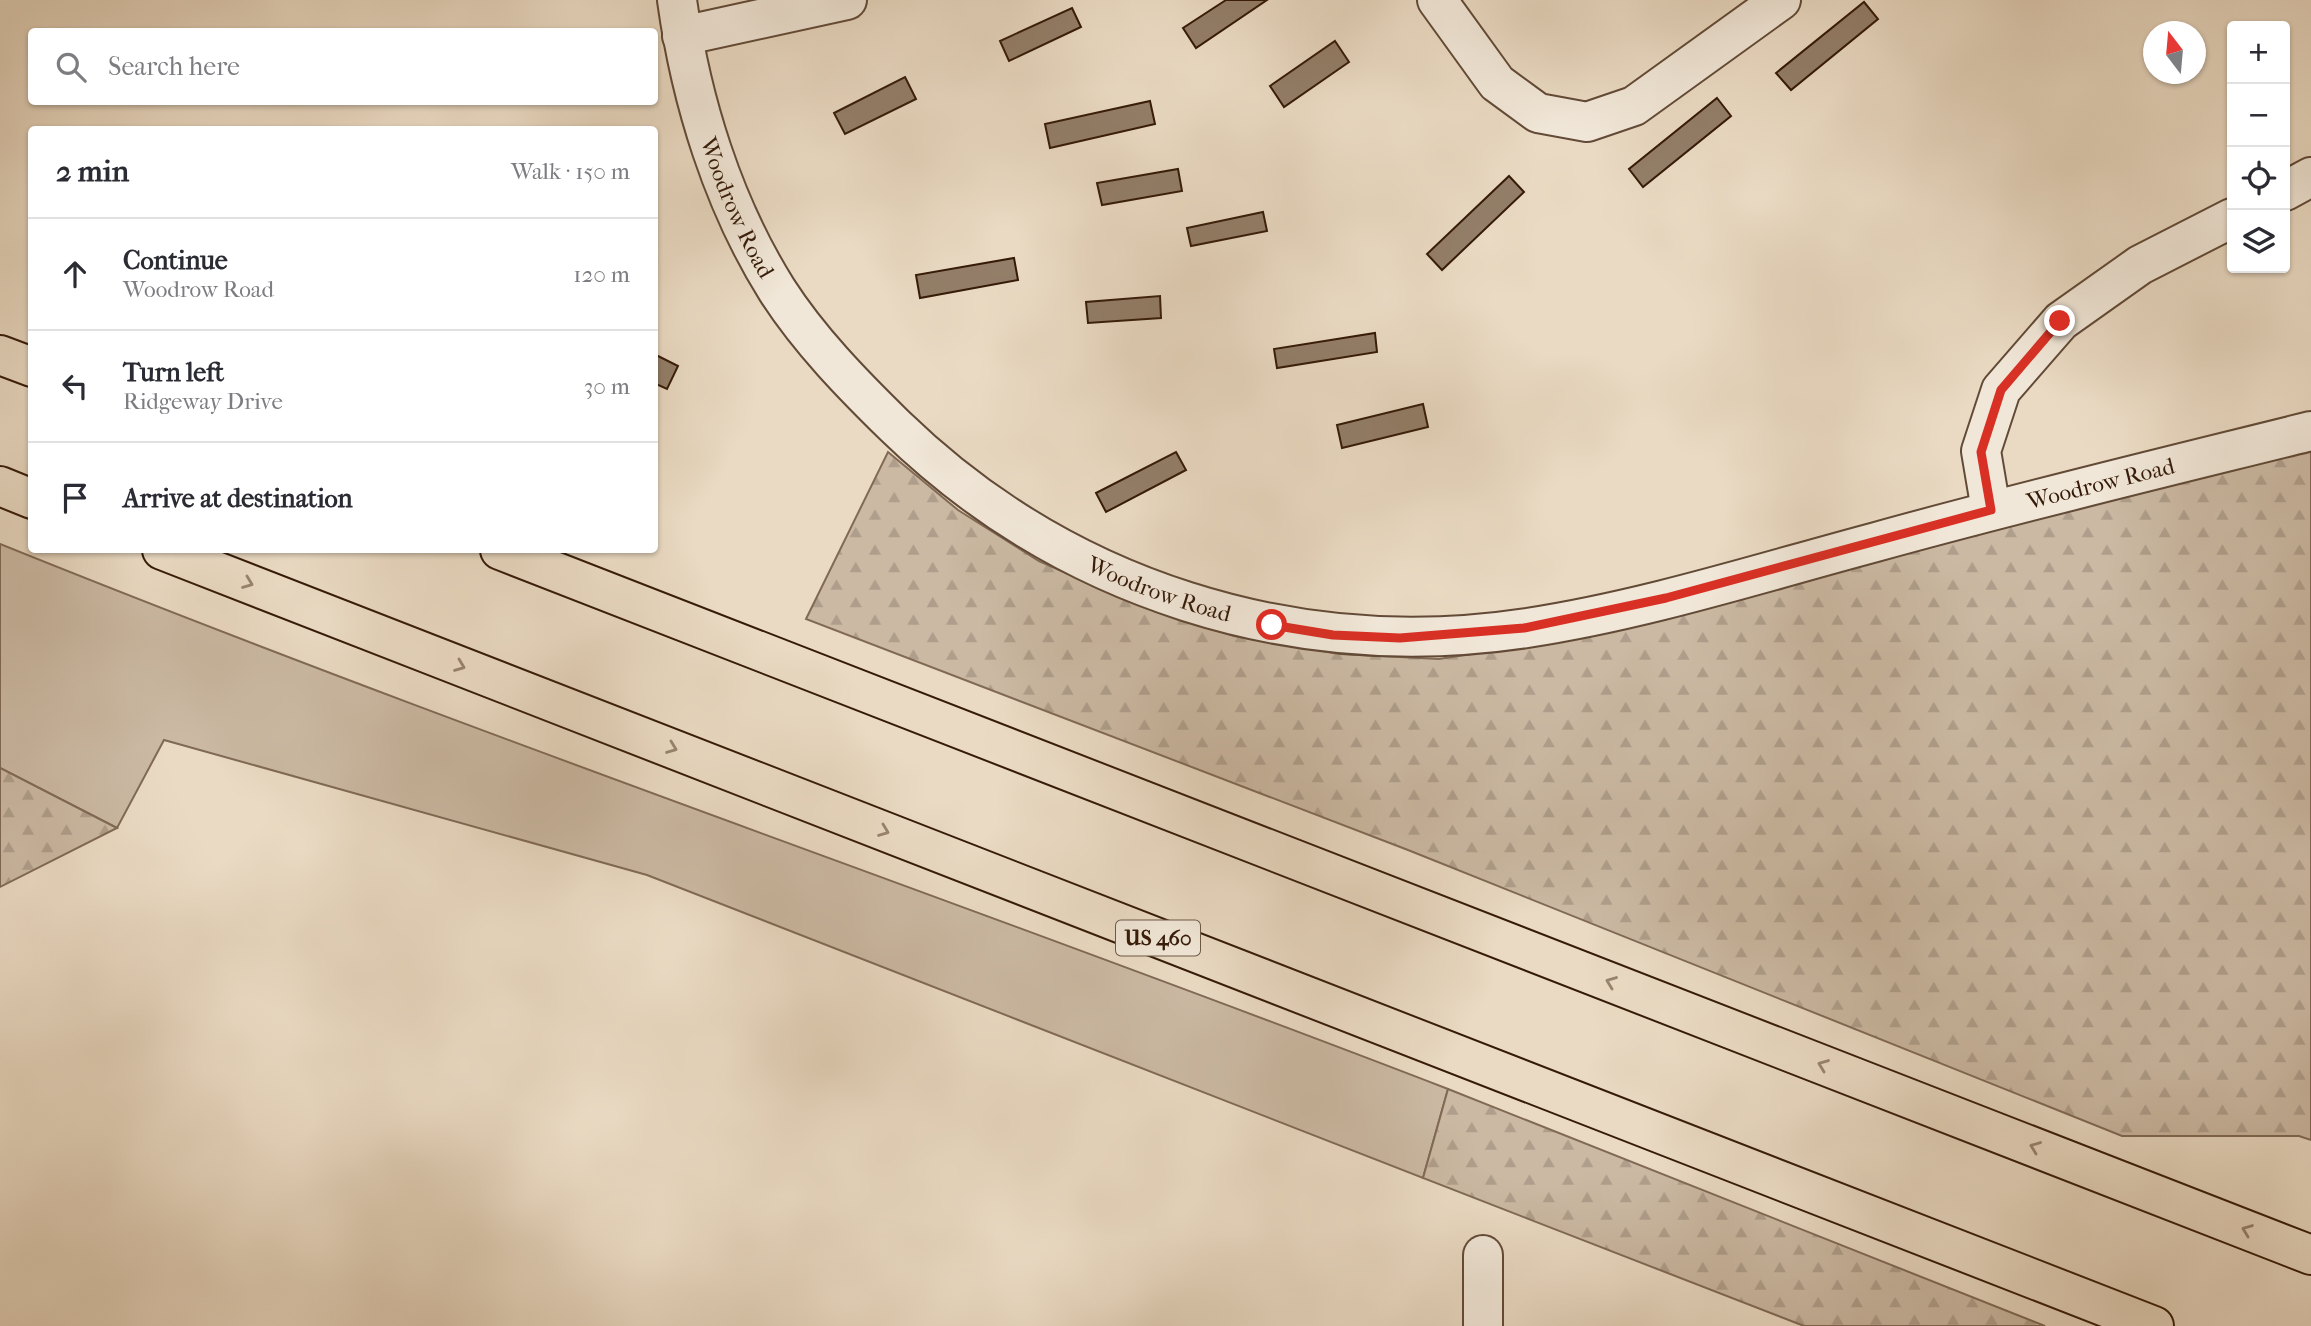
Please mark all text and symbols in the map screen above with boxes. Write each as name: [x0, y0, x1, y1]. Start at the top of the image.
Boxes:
north arrow: [2143, 21, 2206, 84]
map controls: [2227, 21, 2290, 273]
button: +: [2227, 21, 2290, 84]
search box: [28, 28, 658, 105]
icon: search: [52, 48, 90, 86]
text: Search here: [108, 51, 240, 82]
button: −: [2227, 84, 2290, 147]
street label: Woodrow Road: [694, 133, 780, 283]
button: locate: [2227, 147, 2290, 210]
text: 2 min: [56, 154, 129, 189]
text: Walk · 150 m: [511, 158, 630, 185]
button: layers: [2227, 210, 2290, 273]
text: Continue: [123, 245, 228, 276]
icon: ahead: [56, 255, 94, 293]
text: 120 m: [573, 261, 630, 288]
text: Woodrow Road: [123, 276, 274, 303]
route end: [2044, 305, 2075, 336]
text: Turn left: [123, 357, 224, 388]
icon: left: [56, 367, 94, 405]
text: 30 m: [584, 373, 630, 400]
text: Ridgeway Drive: [123, 388, 283, 415]
street label: Woodrow Road: [2023, 452, 2178, 515]
icon: arrive: [56, 479, 94, 517]
text: Arrive at destination: [123, 483, 353, 514]
street label: Woodrow Road: [1082, 550, 1234, 628]
one-way arrow: [242, 575, 254, 589]
route start: [1256, 609, 1287, 640]
one-way arrow: [454, 657, 466, 671]
one-way arrow: [666, 740, 678, 754]
one-way arrow: [878, 823, 890, 837]
road number: US 460: [1116, 920, 1200, 956]
one-way arrow: [1606, 977, 1618, 991]
one-way arrow: [1818, 1059, 1830, 1073]
one-way arrow: [2030, 1142, 2042, 1156]
one-way arrow: [2242, 1224, 2254, 1238]

